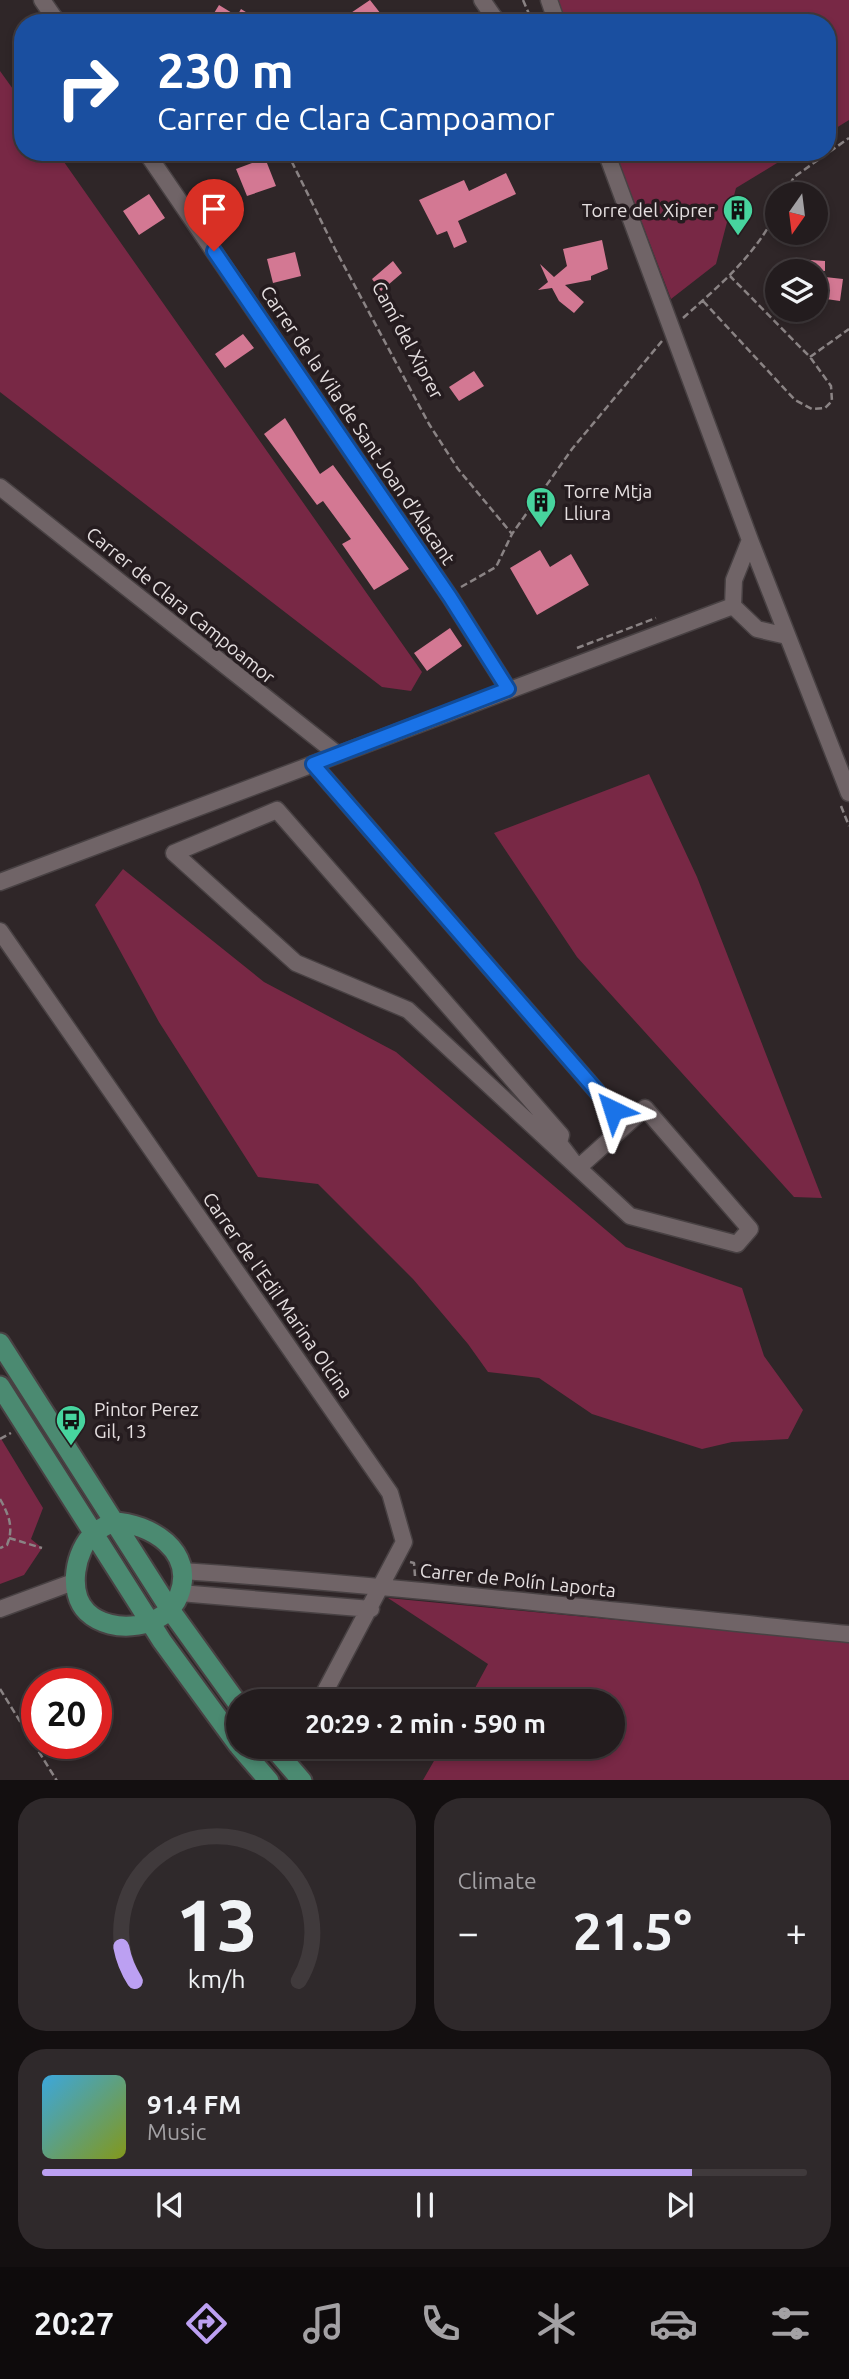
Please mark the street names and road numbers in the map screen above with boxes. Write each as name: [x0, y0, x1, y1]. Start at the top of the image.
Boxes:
street label: Camí del Xiprer: [368, 277, 448, 403]
street label: Carrer de la Vila de Sant Joan d'Alacant: [256, 281, 460, 569]
street label: Carrer de Clara Campoamor: [82, 522, 280, 688]
street label: Carrer de l'Edil Marina Olcina: [199, 1188, 357, 1402]
street label: Carrer de Polín Laporta: [419, 1559, 617, 1601]

